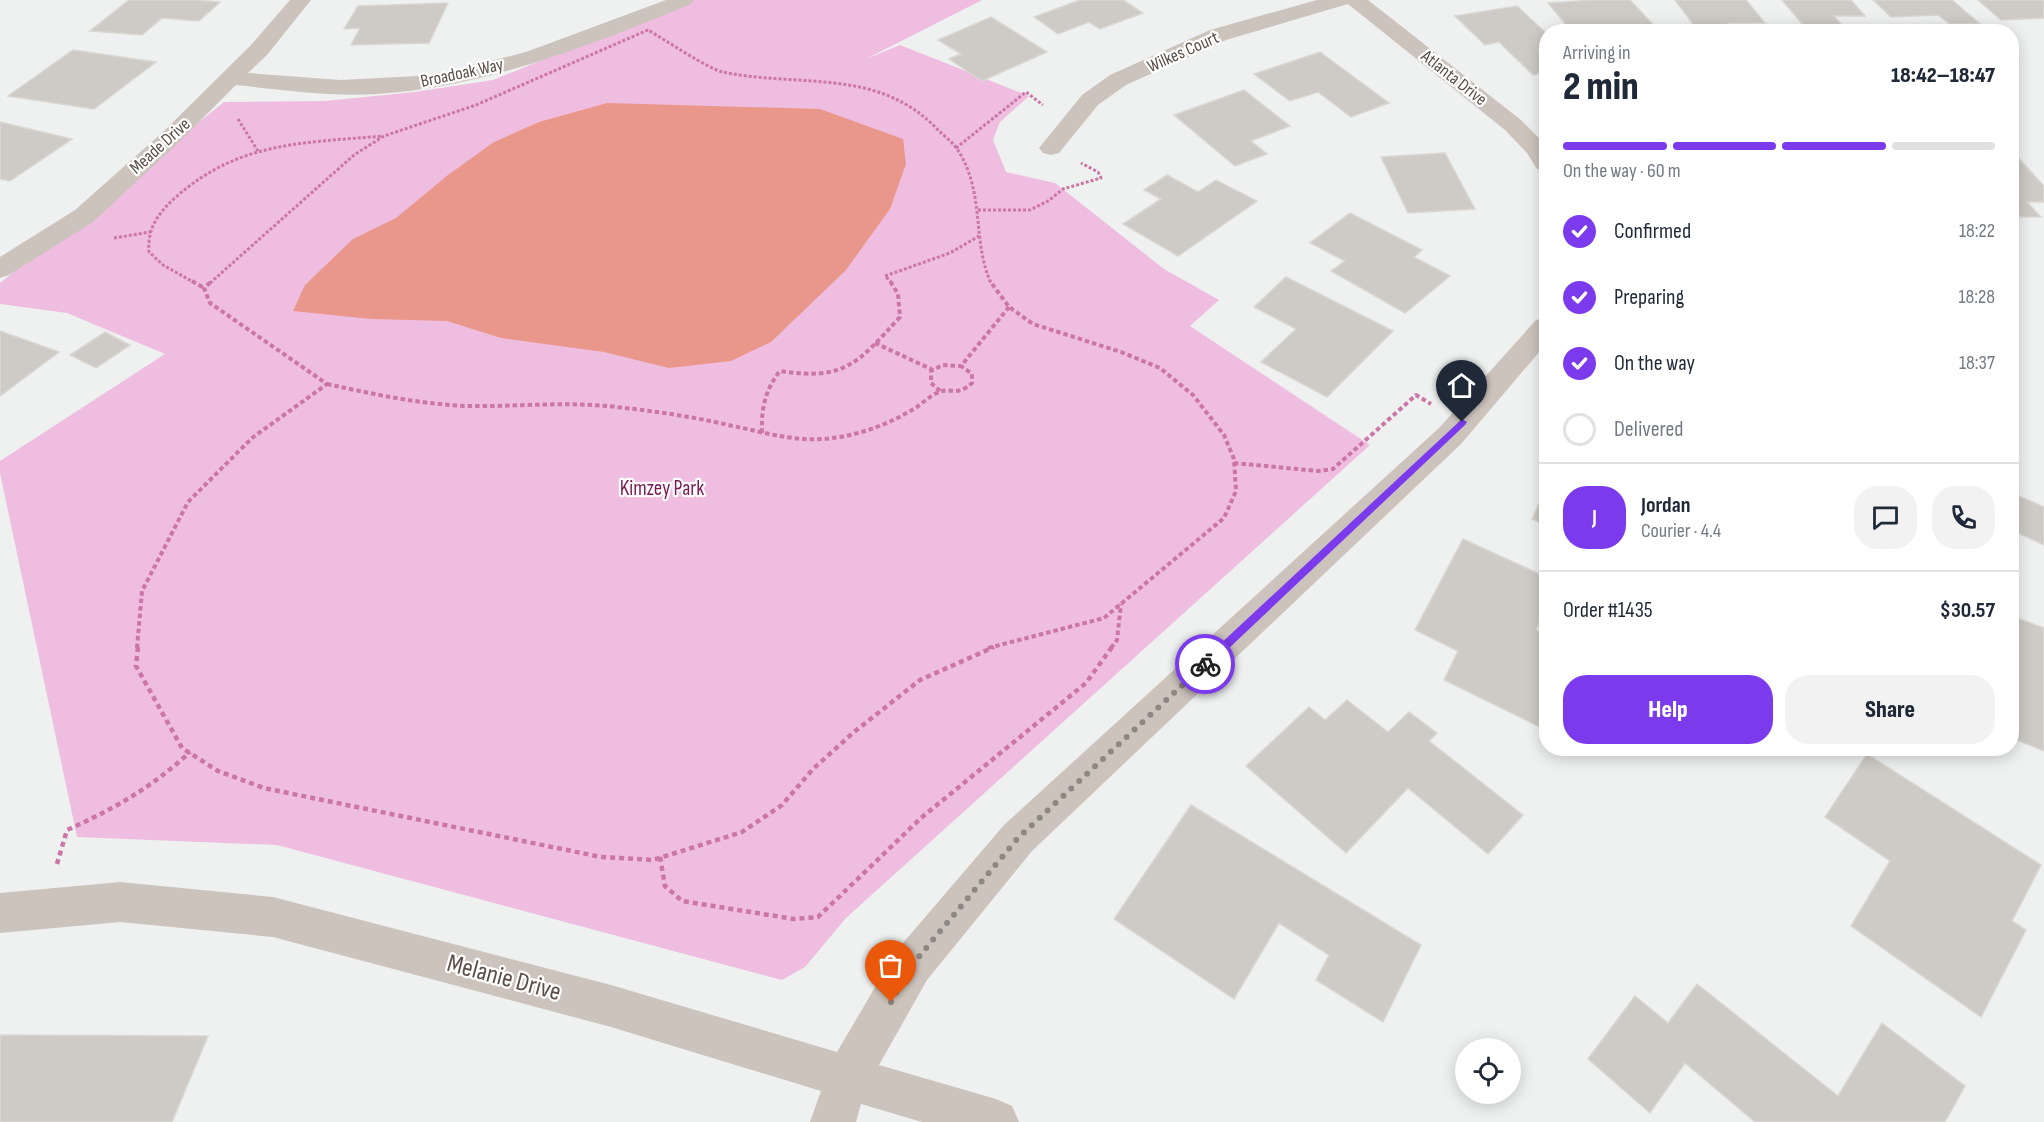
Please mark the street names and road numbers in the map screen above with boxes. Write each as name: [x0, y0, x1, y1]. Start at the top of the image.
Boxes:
street label: Wilkes Court: [1144, 27, 1222, 77]
street label: Atlanta Drive: [1416, 45, 1491, 110]
street label: Broadoak Way: [419, 54, 505, 92]
street label: Meade Drive: [126, 113, 194, 179]
street label: Melanie Drive: [444, 948, 564, 1008]

